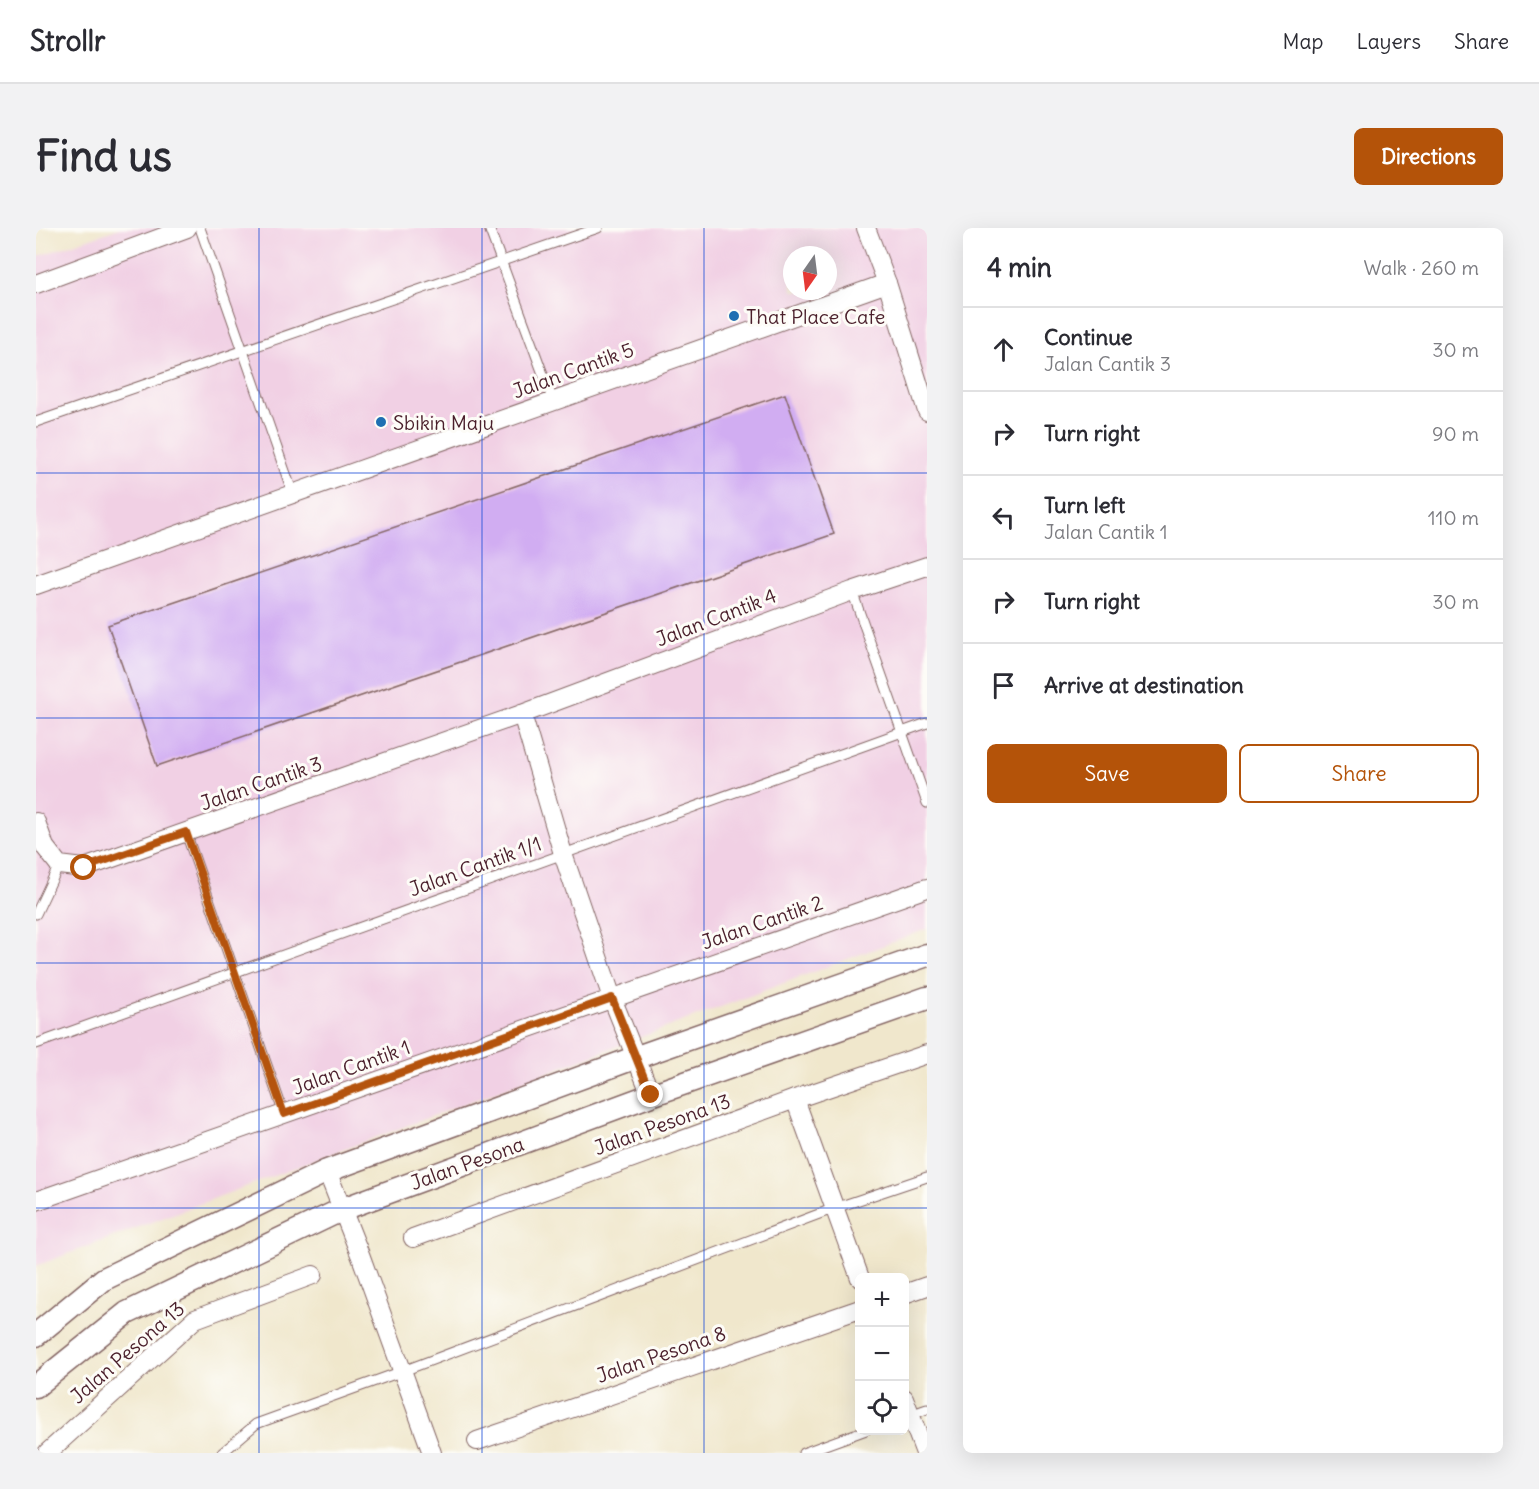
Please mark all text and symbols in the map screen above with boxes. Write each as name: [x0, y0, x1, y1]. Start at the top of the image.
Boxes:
text: Strollr: [30, 23, 105, 59]
text: Map: [1283, 28, 1323, 55]
text: Layers: [1356, 28, 1421, 55]
text: Share: [1454, 28, 1509, 55]
button: Directions: [1354, 128, 1503, 185]
text: Find us: [36, 130, 172, 182]
north arrow: [783, 246, 837, 300]
text: 4 min: [987, 251, 1052, 284]
text: Walk · 260 m: [1363, 255, 1479, 280]
place label: That Place Cafe: [746, 304, 885, 329]
marker: That Place Cafe: [727, 309, 741, 323]
text: Continue: [1044, 323, 1133, 351]
icon: ahead: [987, 333, 1020, 366]
street label: Jalan Cantik 5: [509, 336, 637, 404]
text: 30 m: [1432, 337, 1479, 362]
text: Jalan Cantik 3: [1044, 351, 1171, 376]
place label: Sbikin Maju: [393, 410, 494, 435]
marker: Sbikin Maju: [374, 415, 388, 429]
icon: right: [987, 417, 1020, 450]
text: Turn right: [1044, 419, 1140, 447]
text: 90 m: [1432, 421, 1479, 446]
text: Turn left: [1044, 491, 1125, 519]
icon: left: [987, 501, 1020, 534]
text: 110 m: [1428, 505, 1479, 530]
text: Jalan Cantik 1: [1044, 519, 1168, 544]
street label: Jalan Cantik 4: [652, 583, 780, 651]
icon: right: [987, 585, 1020, 618]
text: Turn right: [1044, 587, 1140, 615]
text: 30 m: [1432, 589, 1479, 614]
icon: arrive: [987, 669, 1020, 702]
text: Arrive at destination: [1044, 671, 1244, 699]
button: Save: [987, 744, 1227, 803]
button: Share: [1239, 744, 1479, 803]
street label: Jalan Cantik 3: [197, 750, 325, 816]
street label: Jalan Cantik 1/1: [405, 830, 545, 902]
route start: [70, 854, 96, 880]
street label: Jalan Cantik 2: [698, 890, 826, 954]
street label: Jalan Cantik 1: [289, 1034, 413, 1100]
route end: [637, 1081, 663, 1107]
street label: Jalan Pesona 13: [590, 1088, 734, 1160]
street label: Jalan Pesona: [407, 1131, 527, 1195]
map controls: [855, 1273, 909, 1435]
button: +: [855, 1273, 909, 1327]
street label: Jalan Pesona 13: [65, 1296, 189, 1408]
street label: Jalan Pesona 8: [593, 1320, 729, 1388]
button: −: [855, 1327, 909, 1381]
button: locate: [855, 1381, 909, 1435]

